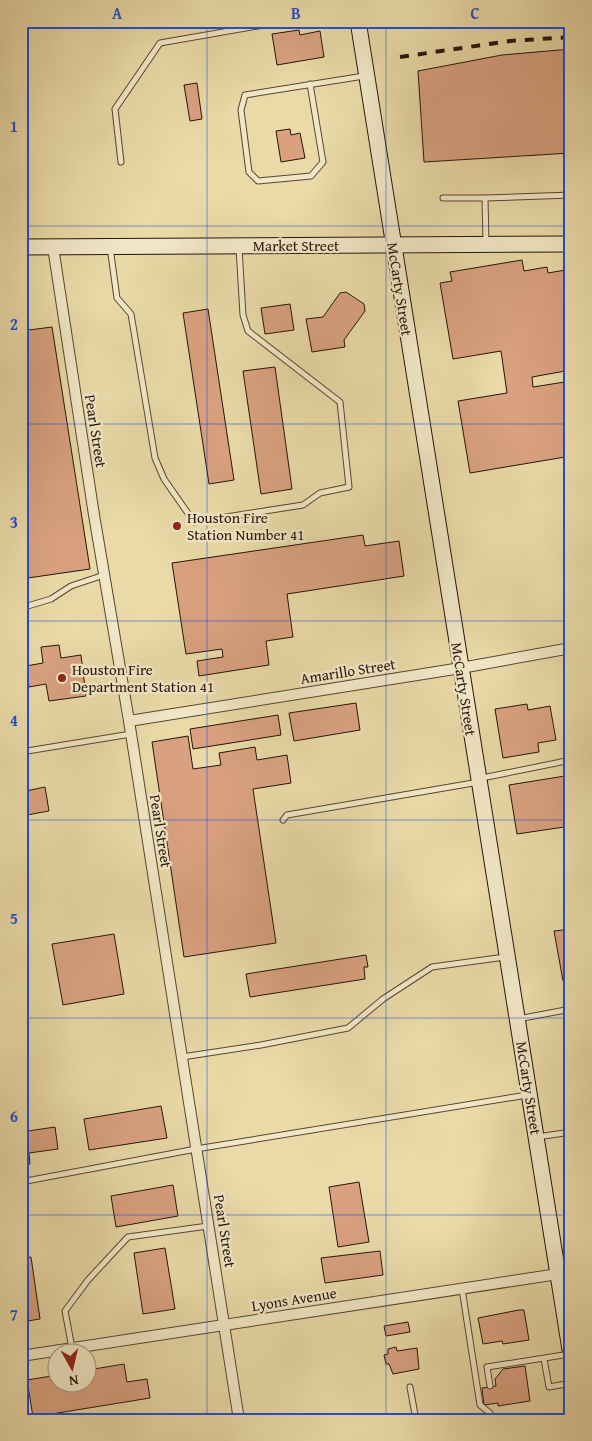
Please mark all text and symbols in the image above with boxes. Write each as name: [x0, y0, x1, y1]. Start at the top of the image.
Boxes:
text: A: [112, 1, 123, 25]
text: B: [291, 1, 301, 25]
text: C: [470, 1, 480, 25]
text: 1: [10, 114, 18, 138]
street label: Market Street: [253, 235, 340, 256]
street label: McCarty Street: [382, 241, 418, 338]
text: 2: [10, 312, 18, 336]
street label: Pearl Street: [80, 393, 112, 470]
place label: Houston Fire Station Number 41: [187, 507, 305, 545]
text: 3: [10, 510, 18, 534]
marker: Houston Fire Station Number 41: [171, 520, 183, 532]
street label: McCarty Street: [446, 641, 482, 738]
street label: Amarillo Street: [299, 653, 398, 689]
place label: Houston Fire Department Station 41: [72, 659, 214, 697]
marker: Houston Fire Department Station 41: [56, 672, 68, 684]
text: 4: [10, 708, 18, 732]
street label: Pearl Street: [145, 793, 177, 870]
text: 5: [10, 906, 18, 930]
street label: McCarty Street: [511, 1040, 547, 1137]
text: 6: [10, 1104, 18, 1128]
street label: Pearl Street: [209, 1193, 241, 1270]
street label: Lyons Avenue: [250, 1282, 338, 1316]
text: 7: [10, 1302, 18, 1326]
north arrow: [48, 1344, 98, 1394]
text: N: [67, 1370, 80, 1392]

